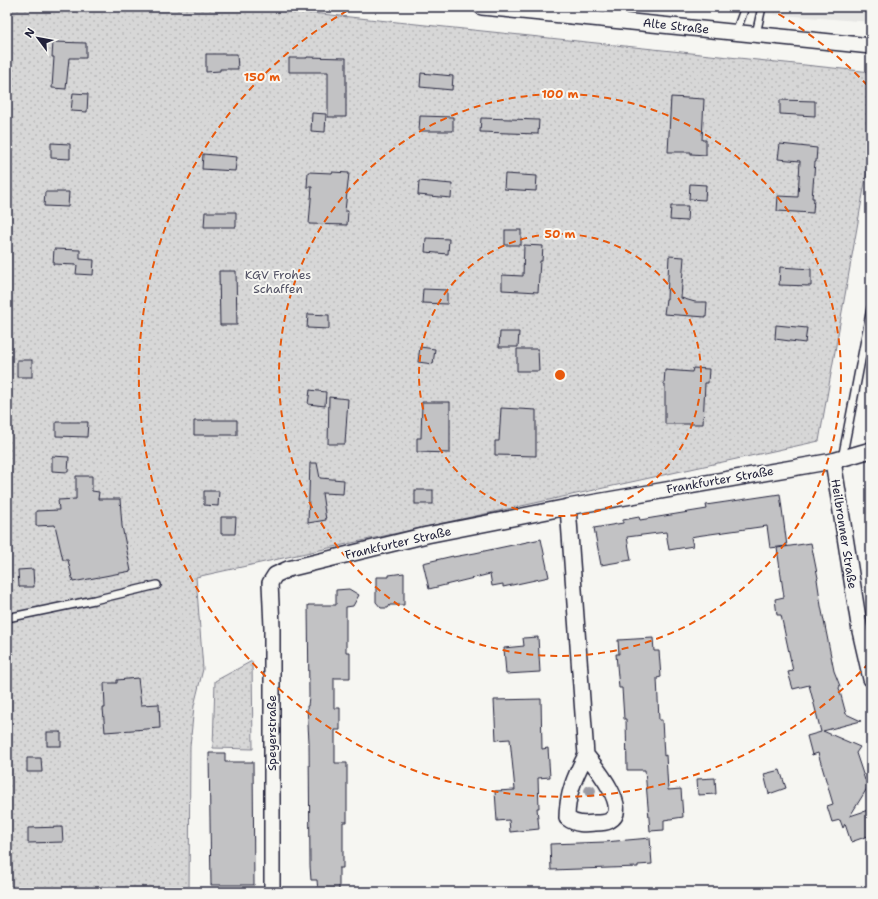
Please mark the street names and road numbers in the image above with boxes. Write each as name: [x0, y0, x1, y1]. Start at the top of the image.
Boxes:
street label: Alte Straße: [642, 15, 710, 37]
street label: Frankfurter Straße: [665, 463, 775, 497]
street label: Heilbronner Straße: [827, 478, 861, 590]
street label: Frankfurter Straße: [343, 523, 453, 563]
street label: Speyerstraße: [264, 695, 280, 771]

